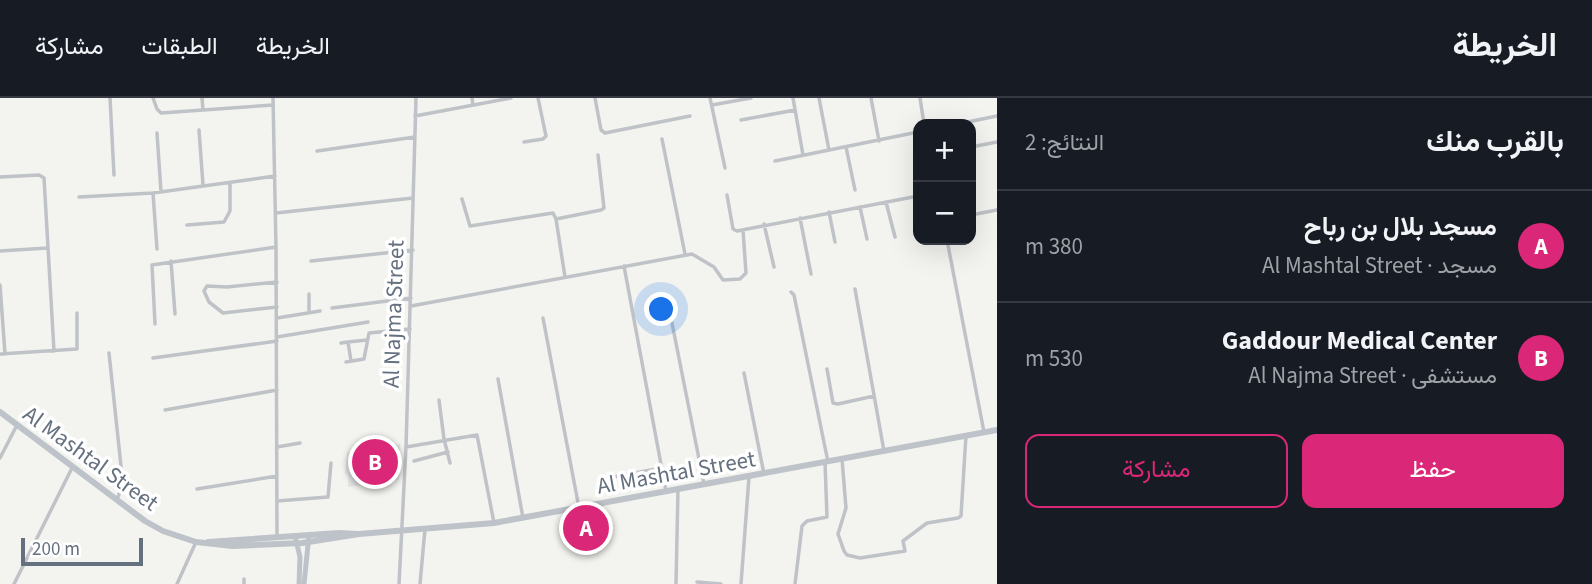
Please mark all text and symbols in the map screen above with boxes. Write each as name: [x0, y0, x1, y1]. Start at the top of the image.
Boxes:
text: الخريطة: [1453, 22, 1557, 69]
text: مشاركة: [35, 29, 103, 64]
text: الطبقات: [141, 29, 218, 64]
text: الخريطة: [256, 29, 330, 64]
map controls: [913, 119, 976, 245]
button: +: [913, 119, 976, 182]
text: بالقرب منك: [1426, 120, 1564, 163]
text: النتائج: 2: [1025, 126, 1104, 159]
button: −: [913, 182, 976, 245]
text: مسجد بلال بن رباح: [1304, 208, 1497, 245]
text: 380 m: [1025, 230, 1083, 263]
text: A: [1534, 230, 1548, 263]
street label: Al Najma Street: [374, 239, 413, 389]
text: مسجد · Al Mashtal Street: [1262, 249, 1497, 282]
your location: [644, 292, 678, 326]
text: Gaddour Medical Center: [1222, 322, 1497, 359]
text: 530 m: [1025, 342, 1083, 375]
text: B: [1534, 342, 1548, 375]
text: مستشفى · Al Najma Street: [1248, 359, 1497, 392]
street label: Al Mashtal Street: [16, 398, 165, 519]
button: مشاركة: [1025, 434, 1288, 508]
button: حفظ: [1302, 434, 1564, 508]
pin: B: [352, 436, 398, 488]
street label: Al Mashtal Street: [594, 442, 758, 503]
pin: A: [563, 502, 609, 554]
scale bar: [21, 535, 144, 567]
text: 200 m: [32, 536, 80, 563]

